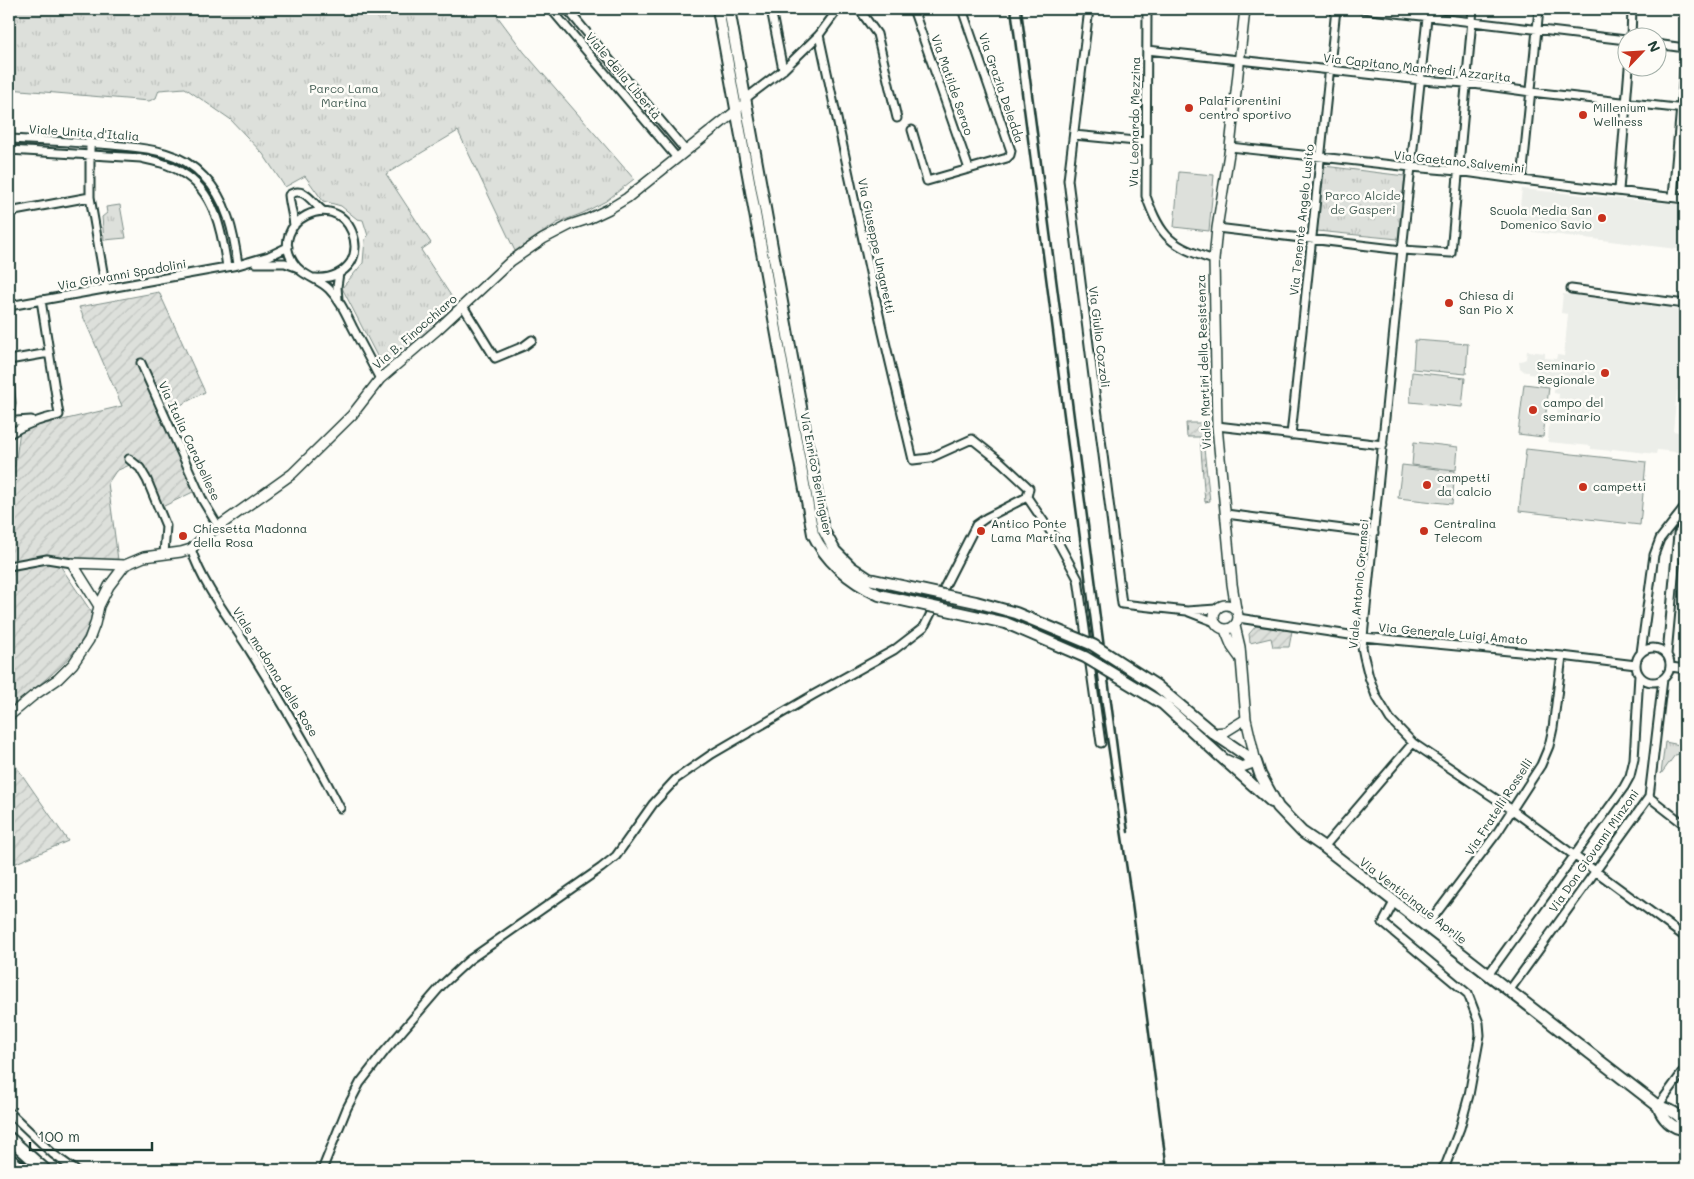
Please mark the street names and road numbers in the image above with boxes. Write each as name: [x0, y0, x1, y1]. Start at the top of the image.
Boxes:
street label: Viale della Libertà: [582, 28, 665, 122]
street label: Via Grazia Deledda: [976, 30, 1028, 145]
street label: Via Matilde Serao: [928, 32, 978, 137]
street label: Via Capitano Manfredi Azzarita: [1322, 49, 1512, 85]
street label: Via Leonardo Mezzina: [1125, 57, 1143, 187]
street label: Viale Unita d'Italia: [28, 120, 140, 144]
street label: Via Tenente Angelo Lusito: [1285, 143, 1317, 296]
street label: Via Gaetano Salvemini: [1393, 146, 1525, 176]
street label: Via Giuseppe Ungaretti: [855, 177, 899, 315]
street label: Via Giovanni Spadolini: [56, 255, 187, 293]
street label: Viale Martiri della Resistenza: [1192, 274, 1214, 450]
street label: Via Giulio Cozzoli: [1086, 285, 1114, 389]
street label: Via B. Finocchiaro: [369, 290, 460, 372]
street label: Via Italia Carabellese: [155, 378, 225, 503]
street label: Via Enrico Berlinguer: [797, 411, 837, 537]
street label: Viale Antonio Gramsci: [1344, 518, 1372, 650]
street label: Viale madonna delle Rose: [229, 604, 322, 739]
street label: Via Generale Luigi Amato: [1378, 619, 1528, 647]
street label: Via Fratelli Rosselli: [1461, 755, 1536, 858]
street label: Via Don Giovanni Minzoni: [1545, 786, 1642, 915]
street label: Via Venticinque Aprile: [1357, 853, 1471, 947]

